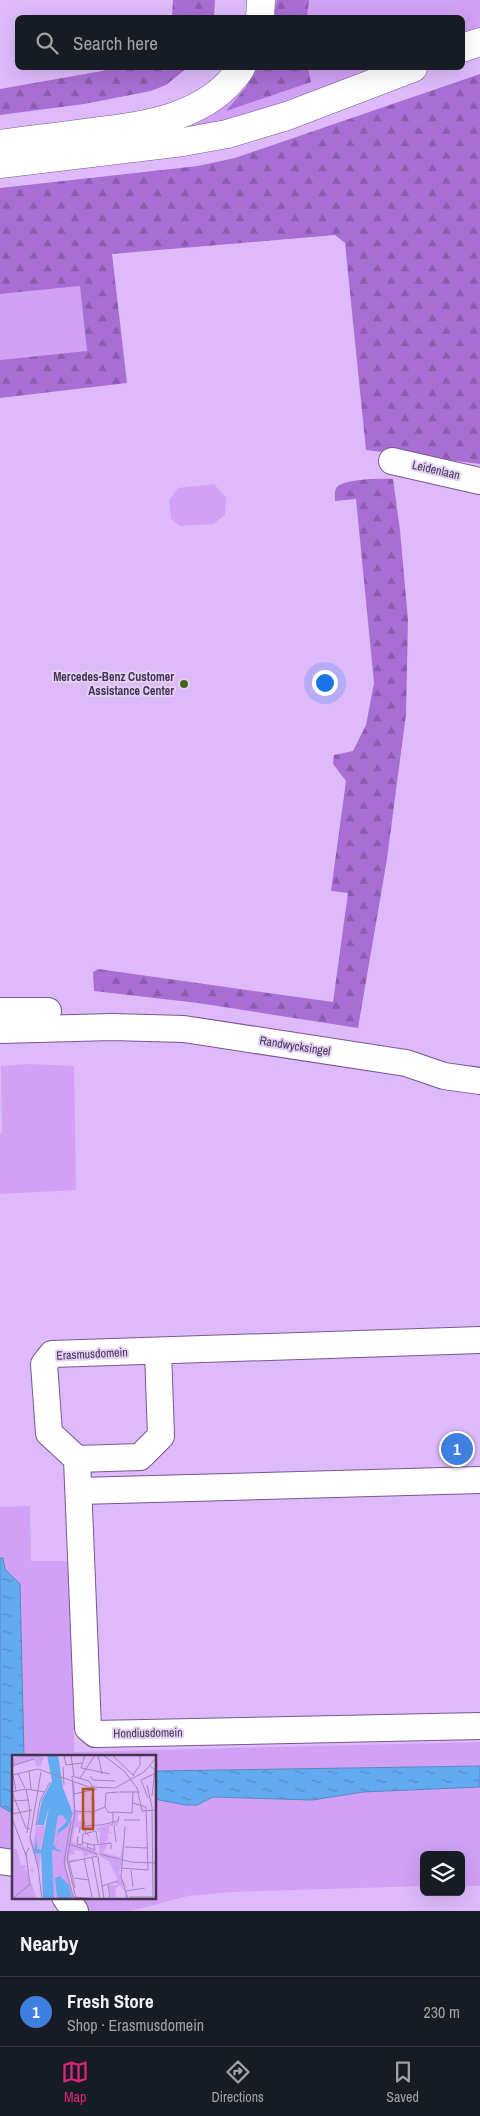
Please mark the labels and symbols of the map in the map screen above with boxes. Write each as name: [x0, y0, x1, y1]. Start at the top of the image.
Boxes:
street label: Leidenlaan: [410, 457, 462, 483]
place label: Mercedes-Benz Customer Assistance Center: [53, 669, 174, 699]
your location: [312, 670, 338, 696]
marker: Mercedes-Benz Customer Assistance Center: [178, 678, 190, 690]
street label: Randwycksingel: [258, 1032, 332, 1060]
street label: Erasmusdomein: [56, 1344, 128, 1364]
pin: 1: [441, 1430, 473, 1468]
street label: Hondiusdomein: [113, 1724, 183, 1742]
inset map: [12, 1755, 156, 1898]

